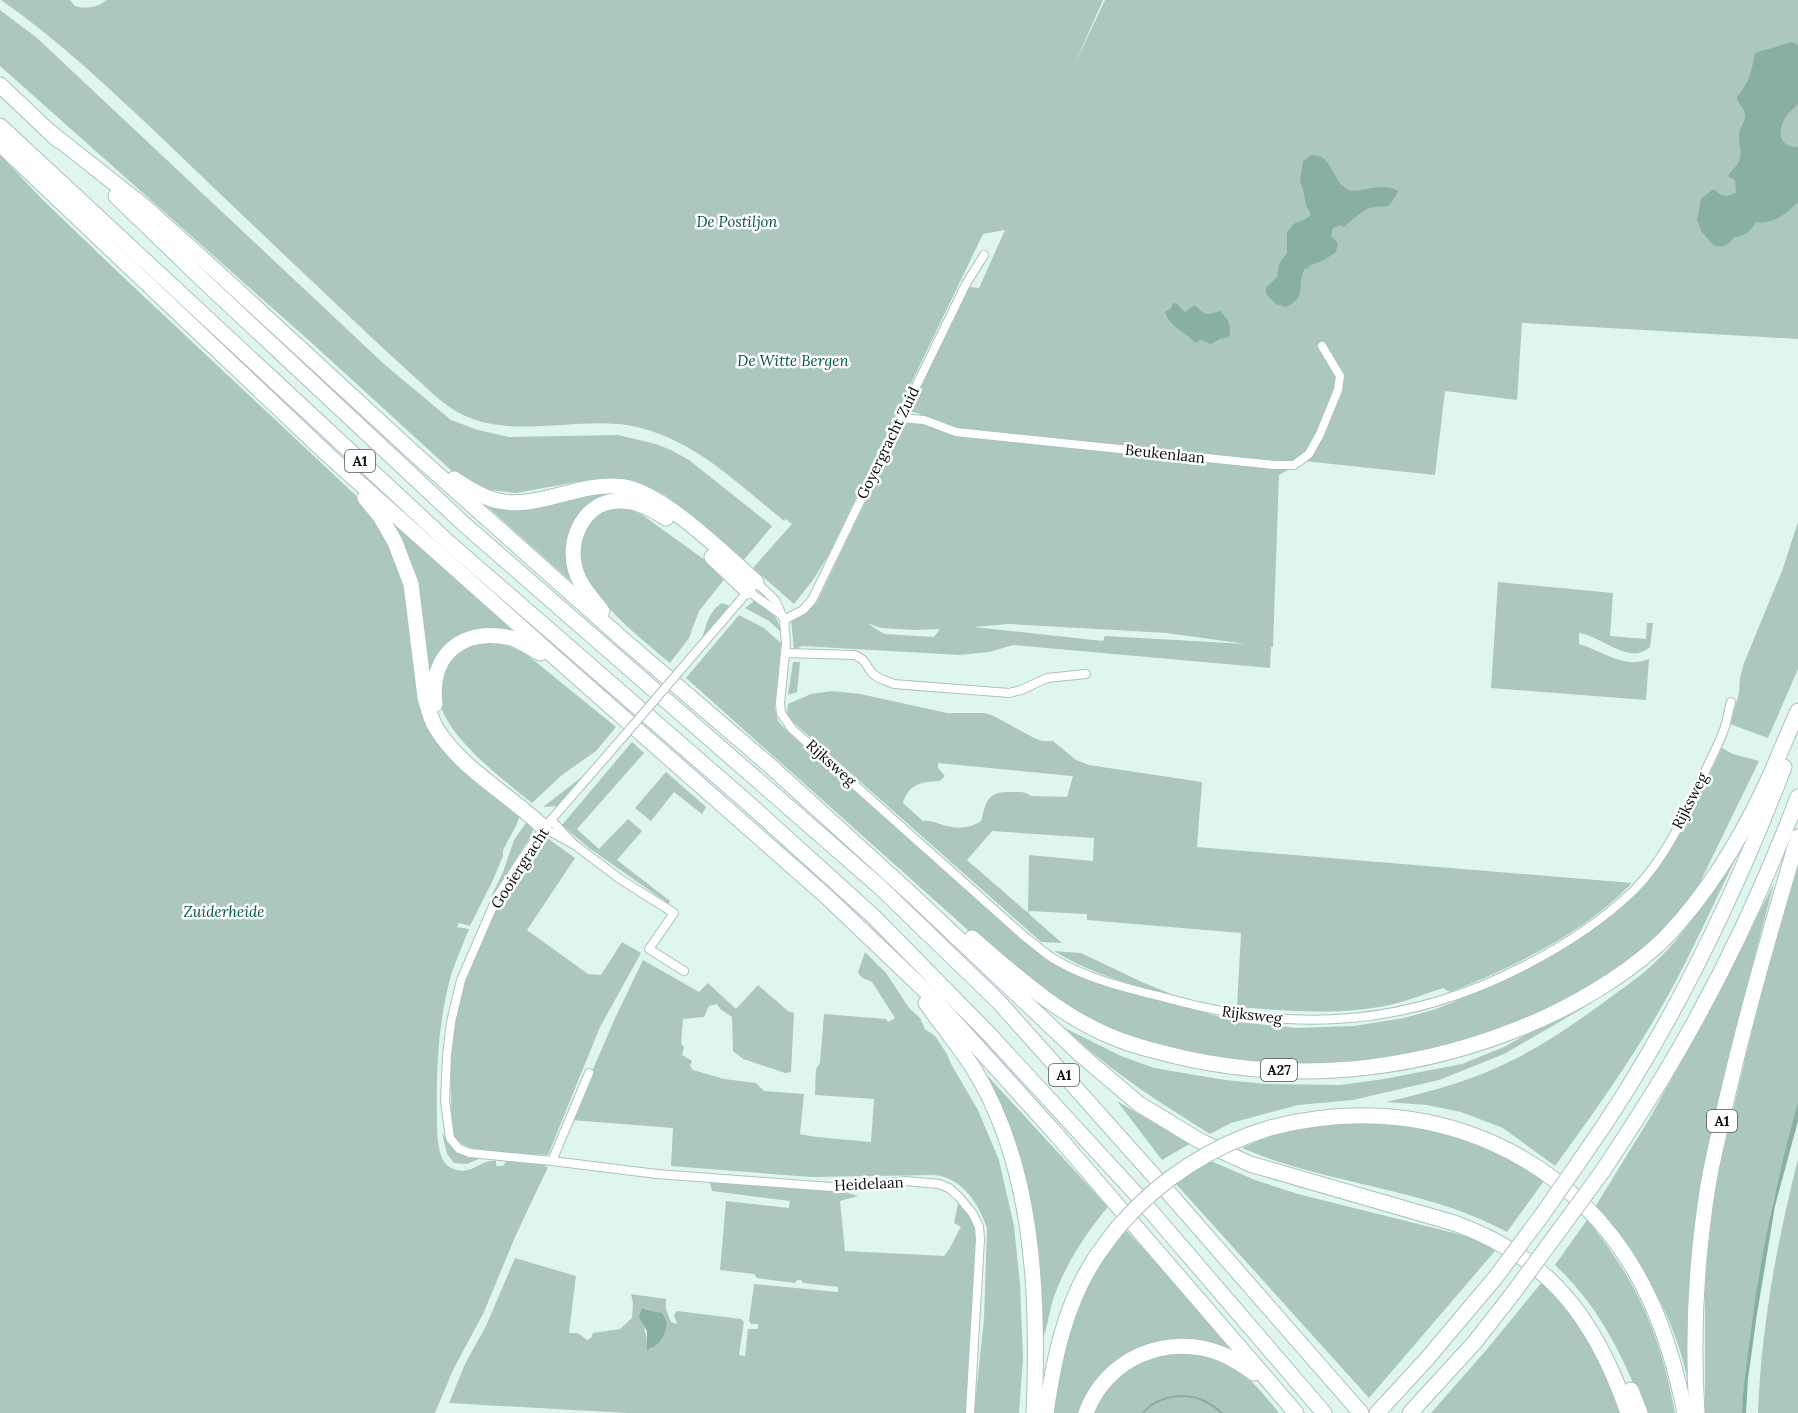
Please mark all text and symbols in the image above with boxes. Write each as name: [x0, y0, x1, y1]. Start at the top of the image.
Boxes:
park label: De Postiljon: [696, 212, 778, 231]
park label: De Witte Bergen: [737, 351, 849, 370]
street label: Goyergracht Zuid: [852, 383, 923, 502]
street label: Beukenlaan: [1124, 440, 1206, 467]
road number: A1: [345, 450, 375, 472]
street label: Rijksweg: [802, 735, 861, 791]
street label: Rijksweg: [1667, 769, 1712, 832]
street label: Gooiergracht: [486, 823, 553, 912]
park label: Zuiderheide: [183, 902, 265, 921]
street label: Rijksweg: [1221, 1001, 1284, 1028]
road number: A27: [1261, 1059, 1297, 1081]
road number: A1: [1049, 1064, 1079, 1086]
road number: A1: [1707, 1110, 1737, 1132]
street label: Heidelaan: [834, 1172, 904, 1195]

